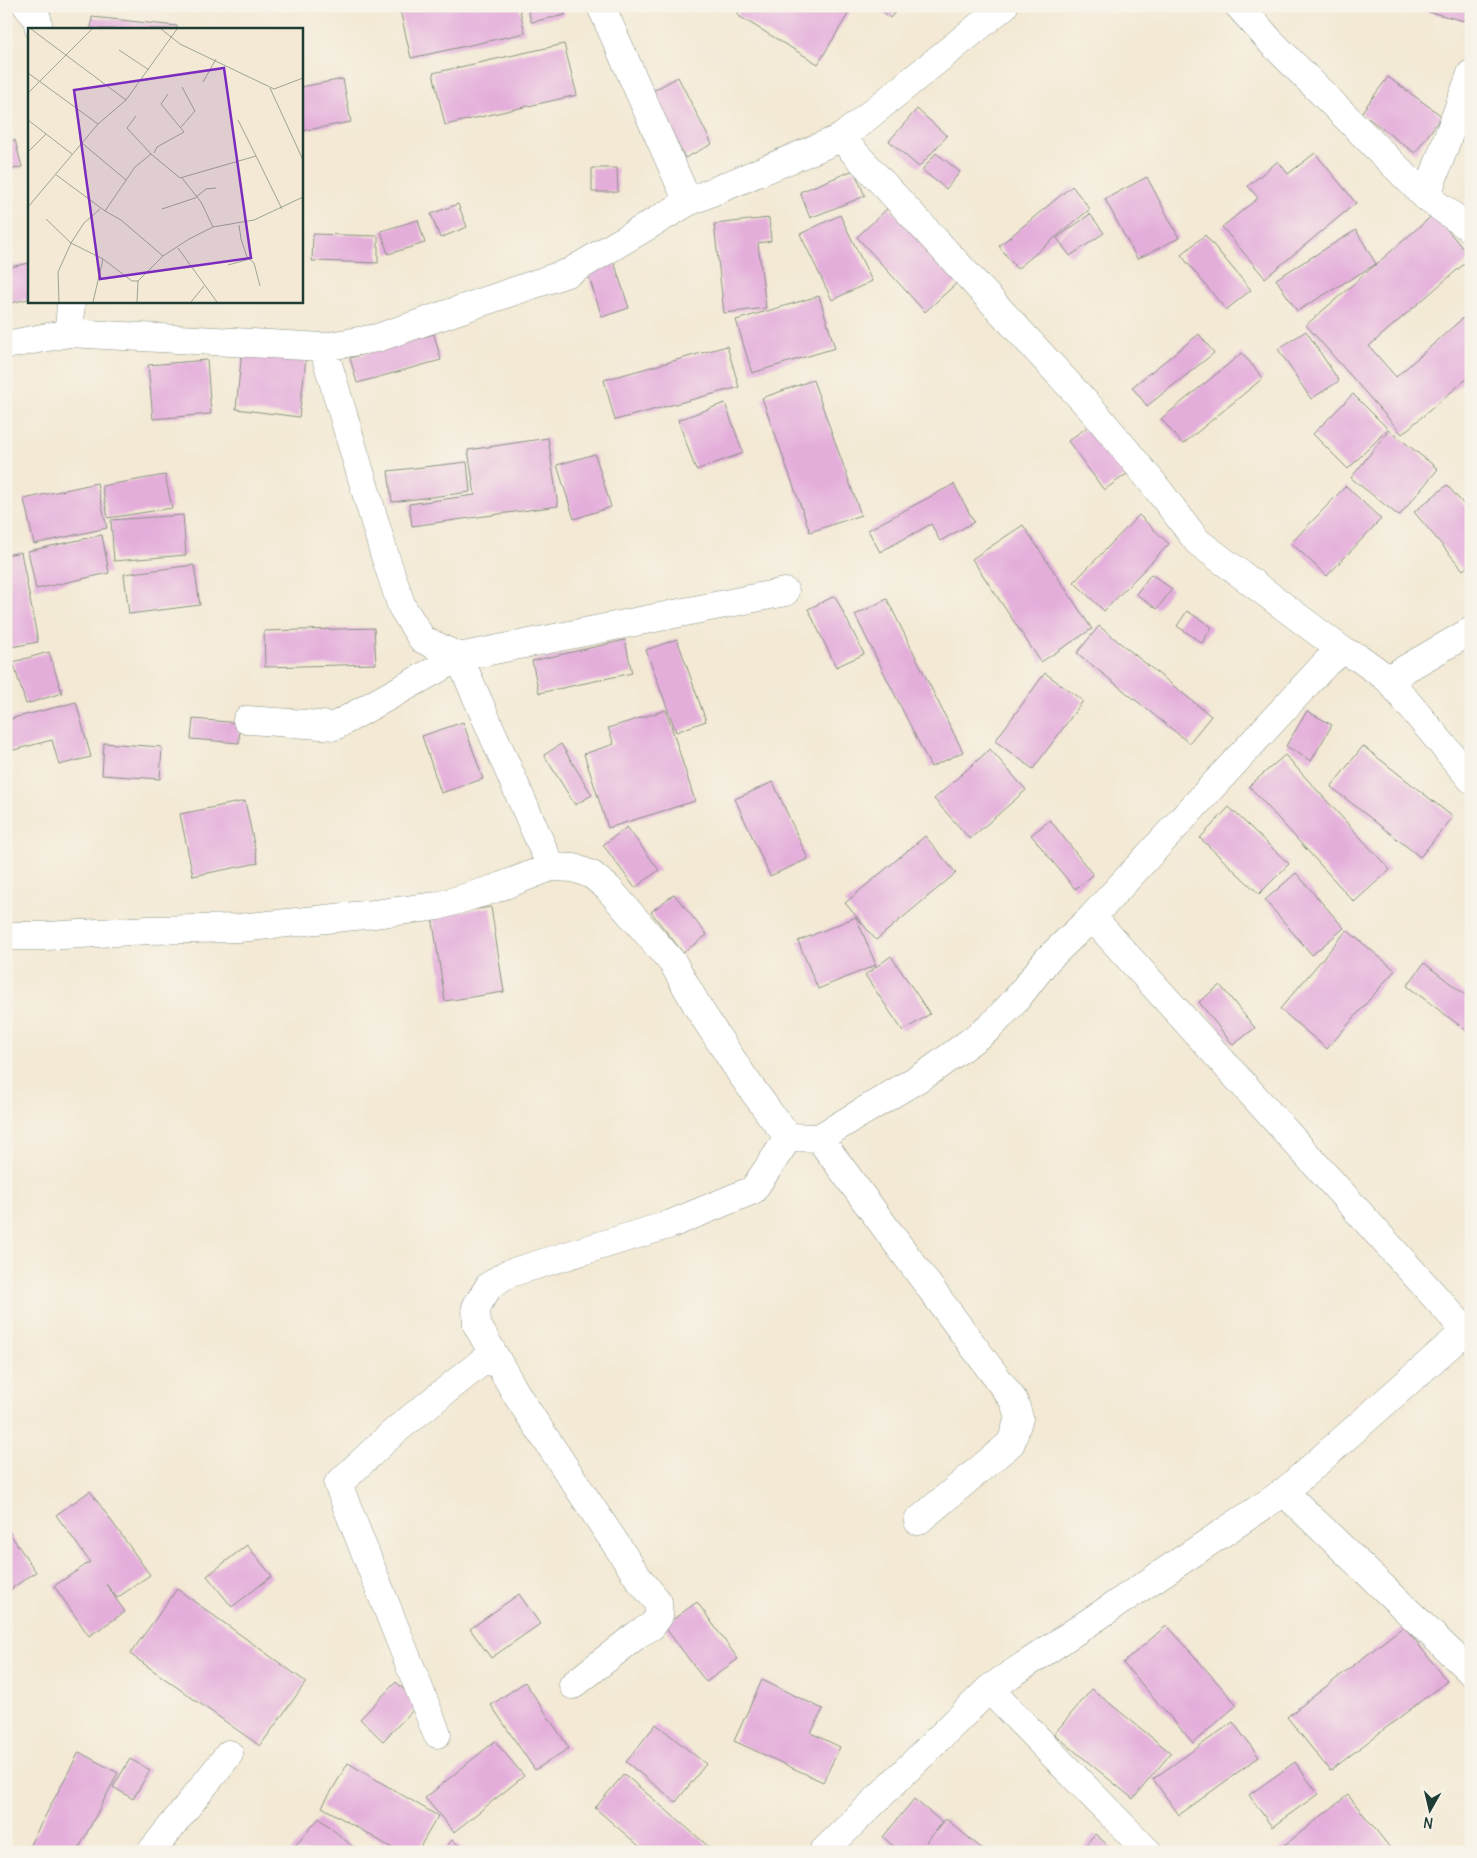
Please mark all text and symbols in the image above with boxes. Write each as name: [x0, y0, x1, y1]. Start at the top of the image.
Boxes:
inset map: [28, 28, 302, 302]
north arrow: [1404, 1786, 1454, 1836]
text: N: [1422, 1813, 1434, 1832]

